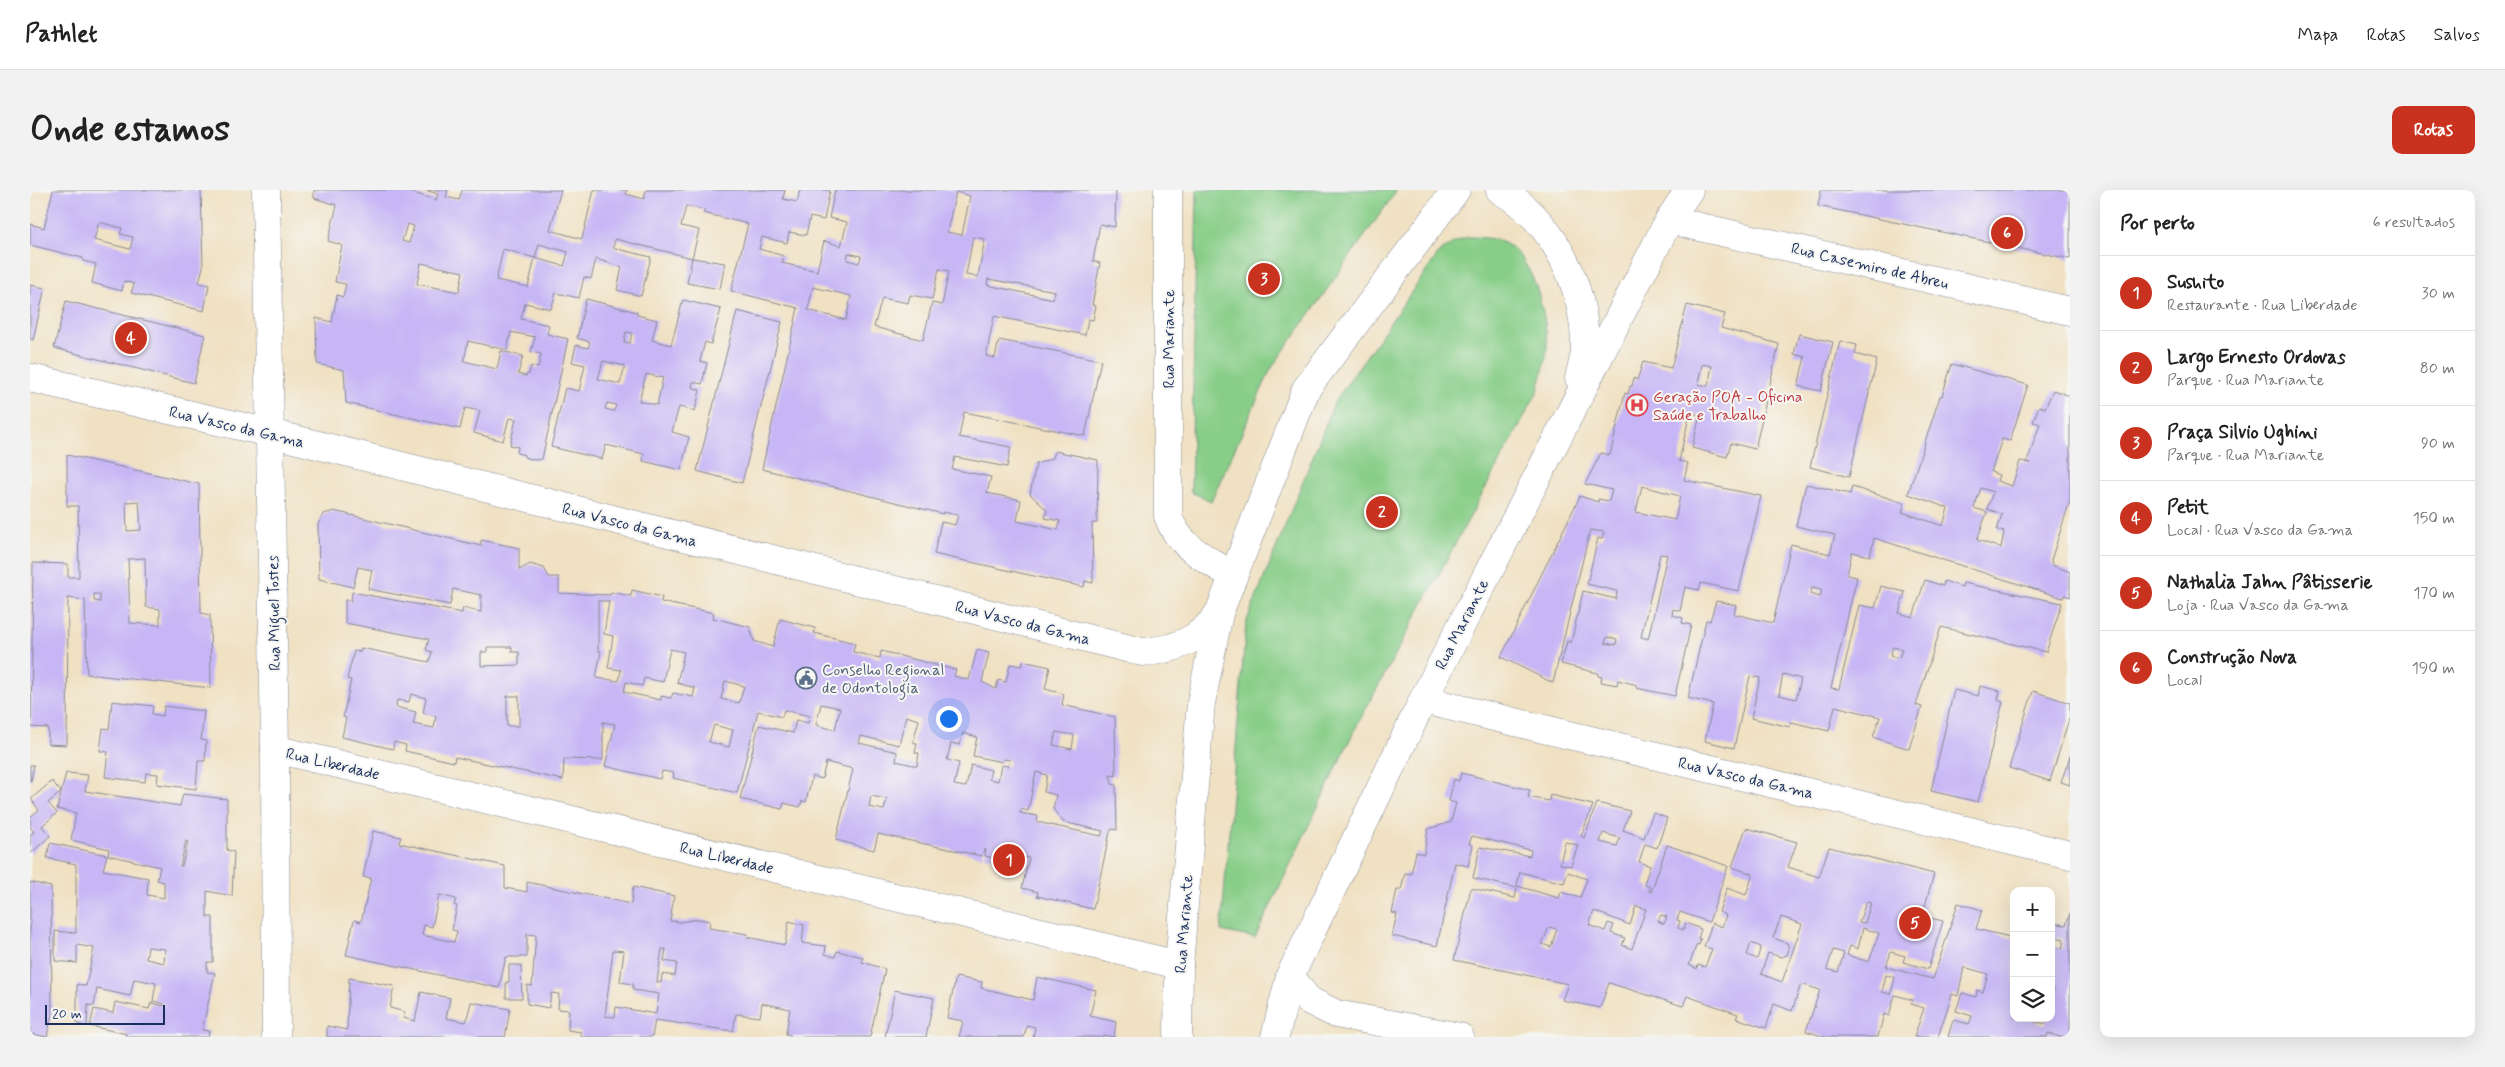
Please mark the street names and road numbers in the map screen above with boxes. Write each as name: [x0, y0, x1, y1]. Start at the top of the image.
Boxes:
street label: Rua Casemiro de Abreu: [1789, 238, 1950, 295]
street label: Rua Mariante: [1159, 289, 1180, 388]
street label: Rua Vasco da Gama: [167, 402, 307, 453]
street label: Rua Vasco da Gama: [560, 499, 699, 552]
street label: Rua Miguel Tostes: [263, 555, 287, 671]
street label: Rua Mariante: [1431, 575, 1494, 674]
street label: Rua Vasco da Gama: [953, 597, 1092, 650]
street label: Rua Liberdade: [284, 743, 382, 785]
street label: Rua Vasco da Gama: [1676, 753, 1816, 804]
street label: Rua Liberdade: [678, 837, 776, 879]
street label: Rua Mariante: [1171, 874, 1198, 974]

